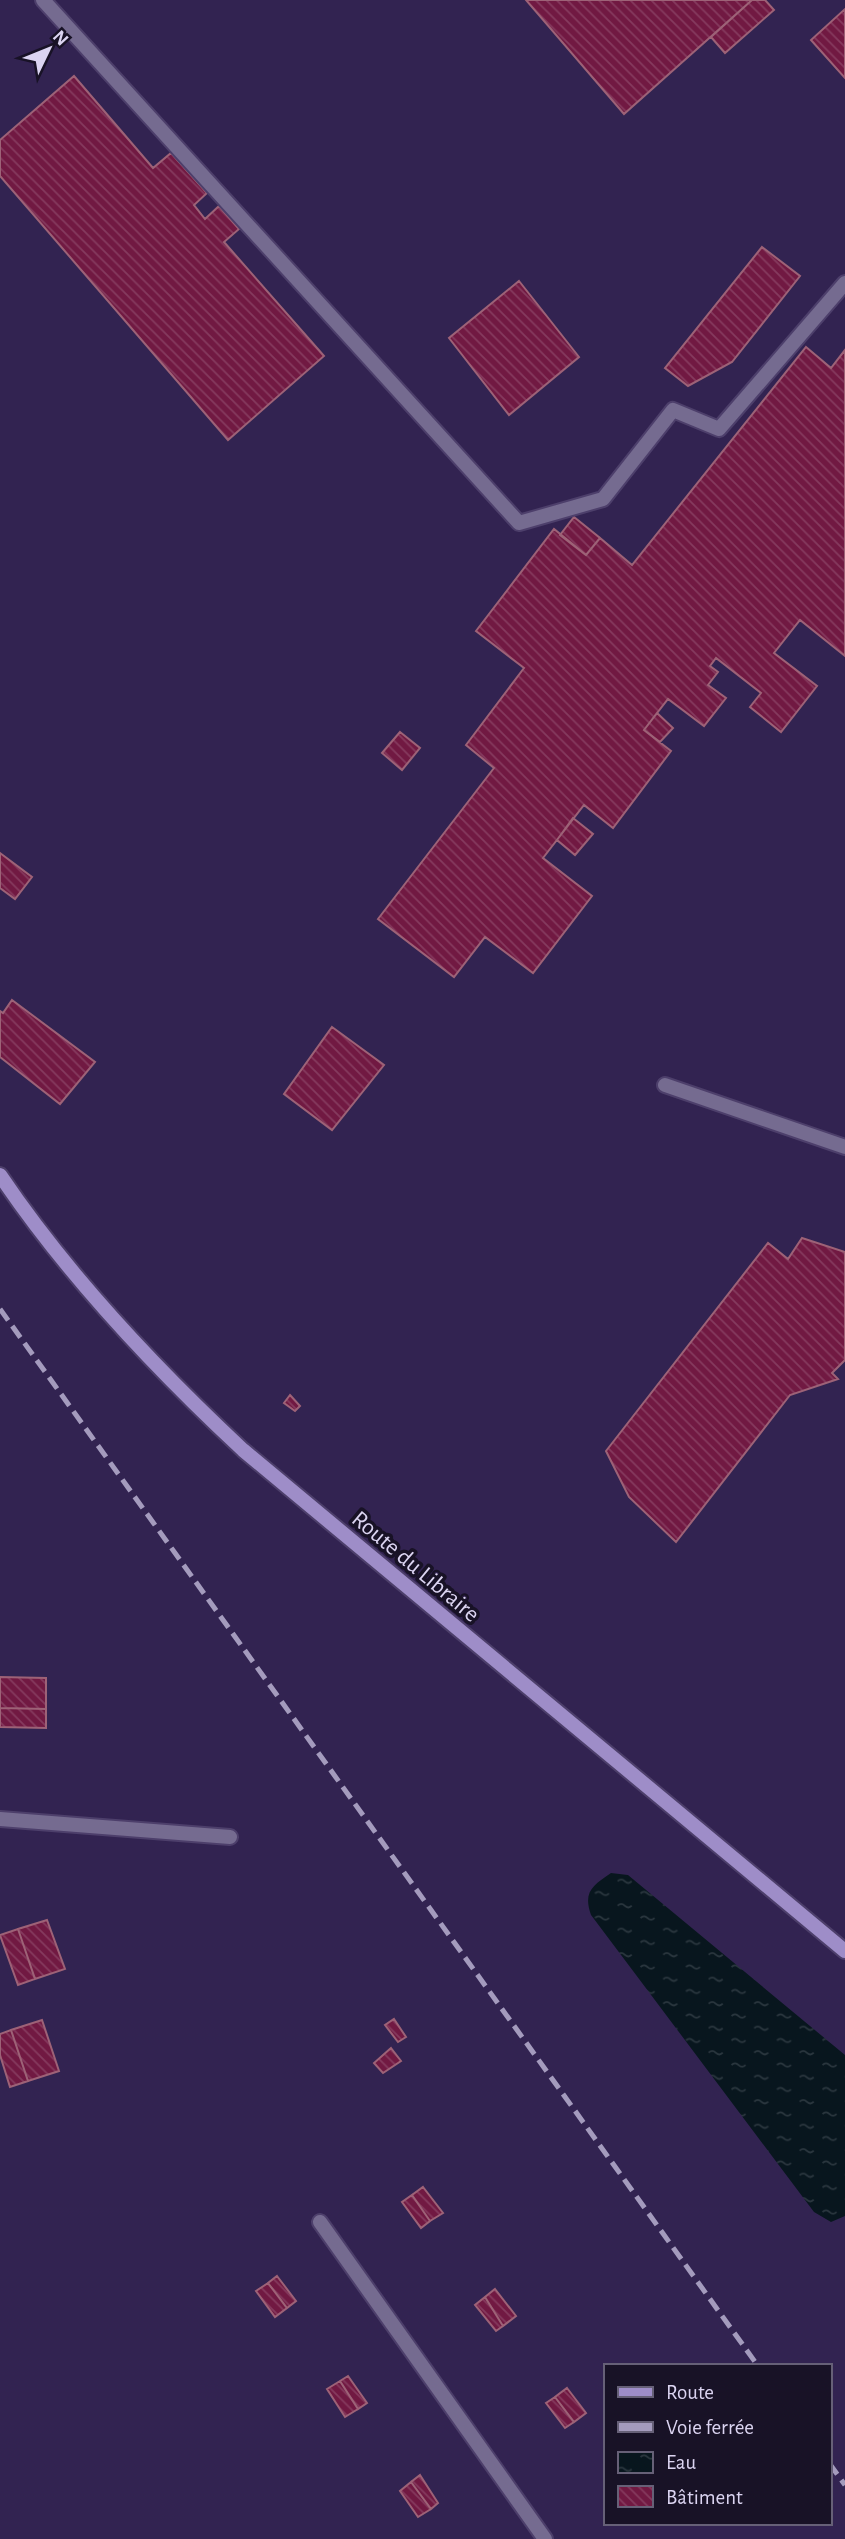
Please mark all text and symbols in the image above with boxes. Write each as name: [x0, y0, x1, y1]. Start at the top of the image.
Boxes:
north arrow: [14, 14, 84, 84]
text: N: [49, 27, 72, 50]
street label: Route du Libraire: [347, 1507, 484, 1627]
legend: [604, 2364, 831, 2525]
text: Route: [666, 2382, 714, 2403]
text: Voie ferrée: [666, 2417, 754, 2438]
text: Eau: [666, 2452, 696, 2473]
text: Bâtiment: [666, 2487, 743, 2508]

